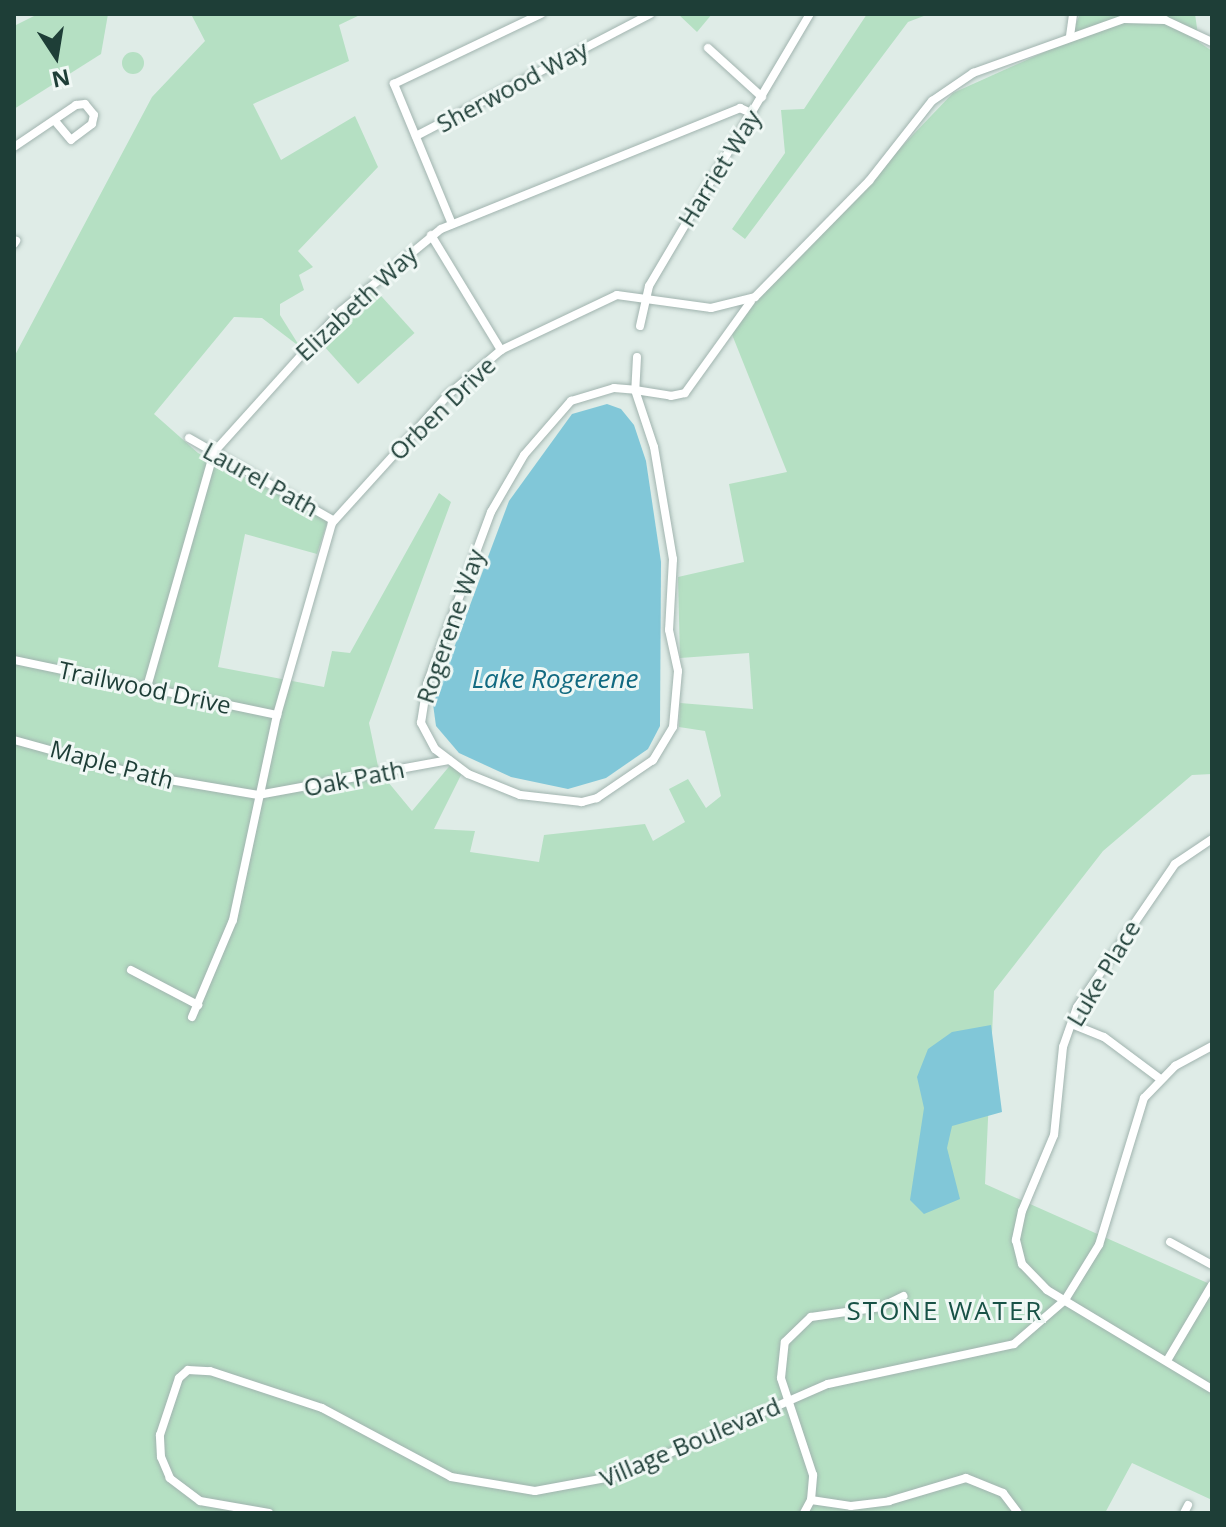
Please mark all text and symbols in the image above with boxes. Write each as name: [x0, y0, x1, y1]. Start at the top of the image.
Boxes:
north arrow: [16, 16, 96, 96]
street label: Sherwood Way: [431, 34, 593, 138]
text: N: [49, 63, 73, 96]
street label: Harriet Way: [672, 104, 766, 232]
street label: Elizabeth Way: [289, 240, 423, 366]
street label: Orben Drive: [383, 350, 501, 466]
street label: Laurel Path: [198, 436, 324, 522]
street label: Rogerene Way: [410, 545, 490, 707]
street label: Trailwood Drive: [56, 655, 234, 719]
water label: Lake Rogerene: [472, 663, 638, 695]
street label: Maple Path: [47, 734, 177, 794]
street label: Oak Path: [301, 754, 407, 802]
street label: Luke Place: [1060, 915, 1146, 1031]
district label: STONE WATER: [847, 1295, 1043, 1327]
street label: Village Boulevard: [596, 1391, 784, 1493]

